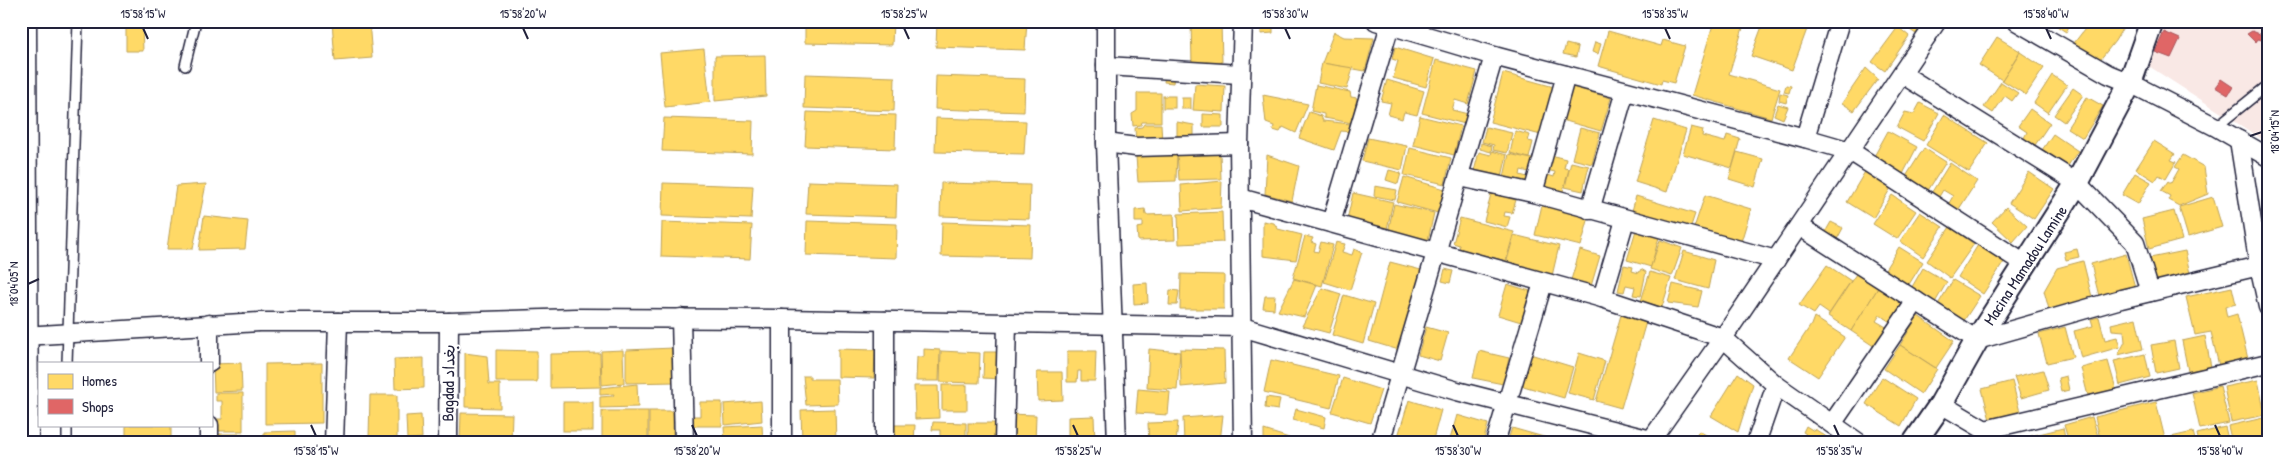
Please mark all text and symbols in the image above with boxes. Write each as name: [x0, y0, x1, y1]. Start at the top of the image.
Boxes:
text: 15°58'15"W: [121, 5, 166, 22]
text: 15°58'20"W: [500, 5, 547, 22]
text: 15°58'25"W: [881, 5, 928, 22]
text: 15°58'30"W: [1262, 5, 1309, 22]
text: 15°58'35"W: [1642, 5, 1689, 22]
text: 15°58'40"W: [2023, 5, 2069, 22]
text: 18°04'15"N: [2266, 110, 2283, 154]
street label: Macina Mamadou Lamine: [1978, 200, 2072, 329]
text: 18°04'05"N: [5, 262, 22, 306]
street label: Bagdad بغداد: [436, 344, 460, 422]
legend: [38, 362, 212, 426]
text: Homes: [82, 370, 117, 391]
text: Shops: [82, 396, 114, 417]
text: 15°58'15"W: [294, 442, 339, 459]
text: 15°58'20"W: [674, 442, 721, 459]
text: 15°58'25"W: [1055, 442, 1102, 459]
text: 15°58'30"W: [1435, 442, 1482, 459]
text: 15°58'35"W: [1816, 442, 1863, 459]
text: 15°58'40"W: [2197, 442, 2243, 459]

